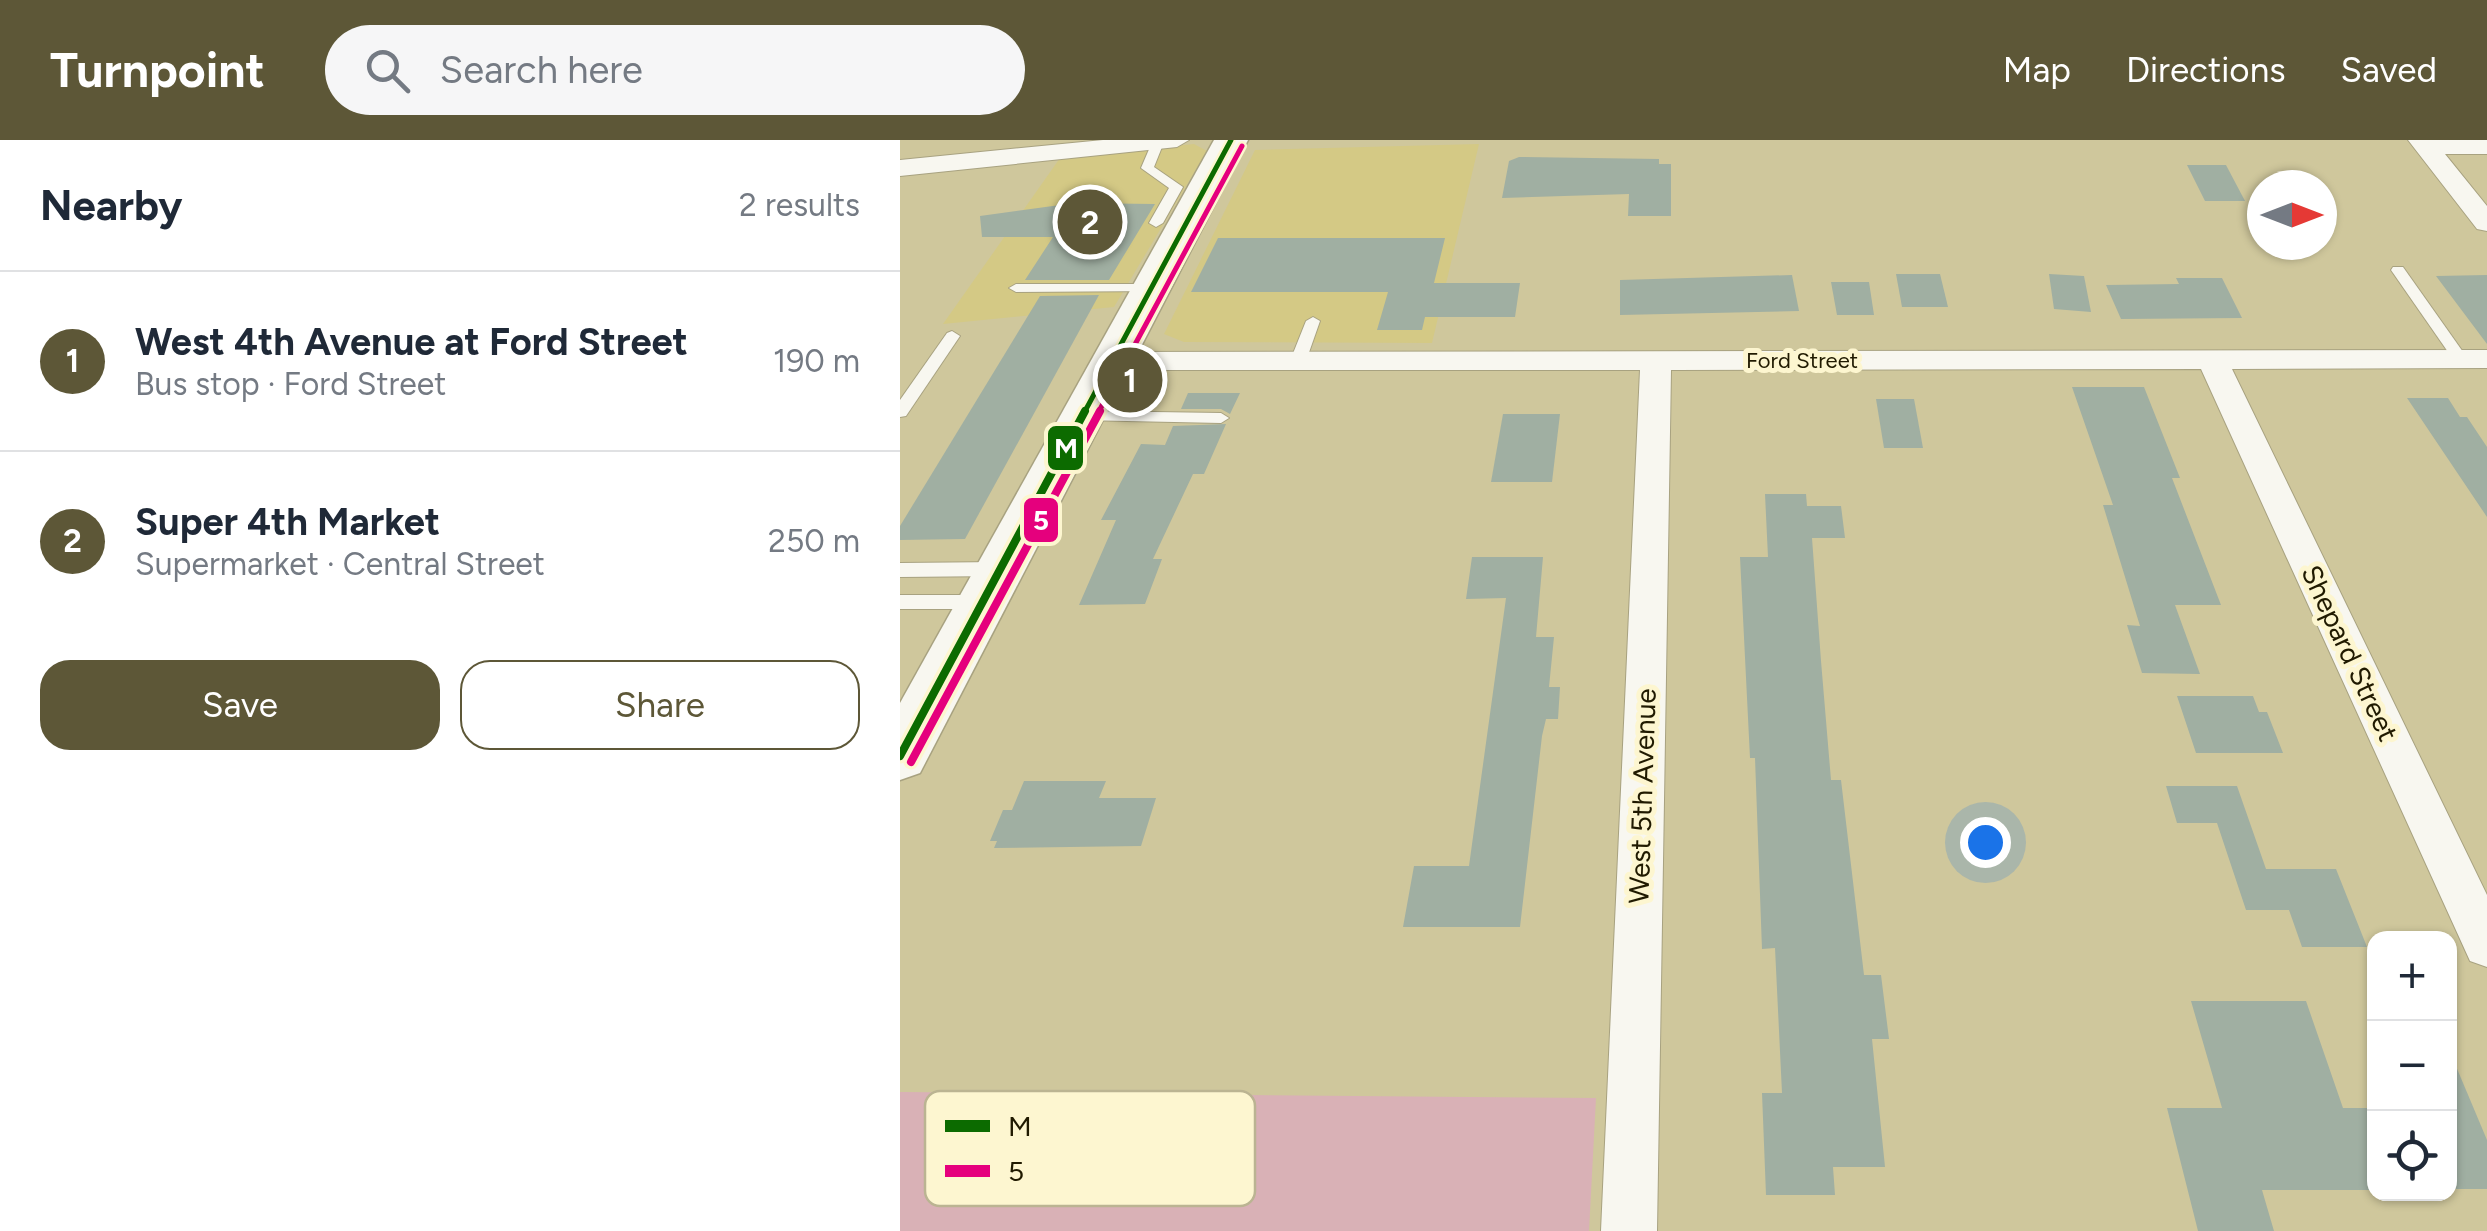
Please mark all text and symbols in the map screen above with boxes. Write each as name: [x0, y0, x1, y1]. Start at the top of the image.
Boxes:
search box: [325, 25, 1025, 115]
text: Turnpoint: [50, 41, 265, 99]
icon: search: [360, 43, 415, 98]
text: Search here: [440, 47, 643, 93]
text: Map: [2003, 49, 2071, 91]
text: Directions: [2126, 49, 2286, 91]
text: Saved: [2341, 49, 2437, 91]
north arrow: [2247, 170, 2337, 260]
text: Nearby: [40, 180, 182, 231]
pin: 2: [1058, 184, 1122, 260]
text: 2 results: [739, 186, 860, 224]
text: West 4th Avenue at Ford Street: [135, 319, 688, 365]
text: 1: [66, 342, 79, 380]
text: 190 m: [773, 342, 860, 380]
pin: 1: [1098, 342, 1162, 418]
street label: Ford Street: [1746, 347, 1858, 374]
text: Bus stop · Ford Street: [135, 365, 446, 403]
line badge: M: [1046, 424, 1085, 472]
text: M: [1054, 431, 1078, 465]
line badge: 5: [1022, 496, 1060, 544]
text: Super 4th Market: [135, 499, 440, 545]
text: 5: [1033, 503, 1049, 537]
text: 2: [63, 522, 82, 560]
text: 250 m: [768, 522, 860, 560]
text: Supermarket · Central Street: [135, 545, 545, 583]
street label: Shepard Street: [2294, 560, 2406, 746]
button: Save: [40, 660, 440, 750]
button: Share: [460, 660, 860, 750]
street label: West 5th Avenue: [1621, 688, 1663, 904]
your location: [1960, 817, 2011, 868]
map controls: [2367, 931, 2457, 1201]
button: +: [2367, 931, 2457, 1021]
button: −: [2367, 1021, 2457, 1111]
legend: [925, 1091, 1255, 1206]
text: M: [1008, 1109, 1032, 1143]
button: locate: [2367, 1111, 2457, 1201]
text: 5: [1008, 1154, 1024, 1188]

